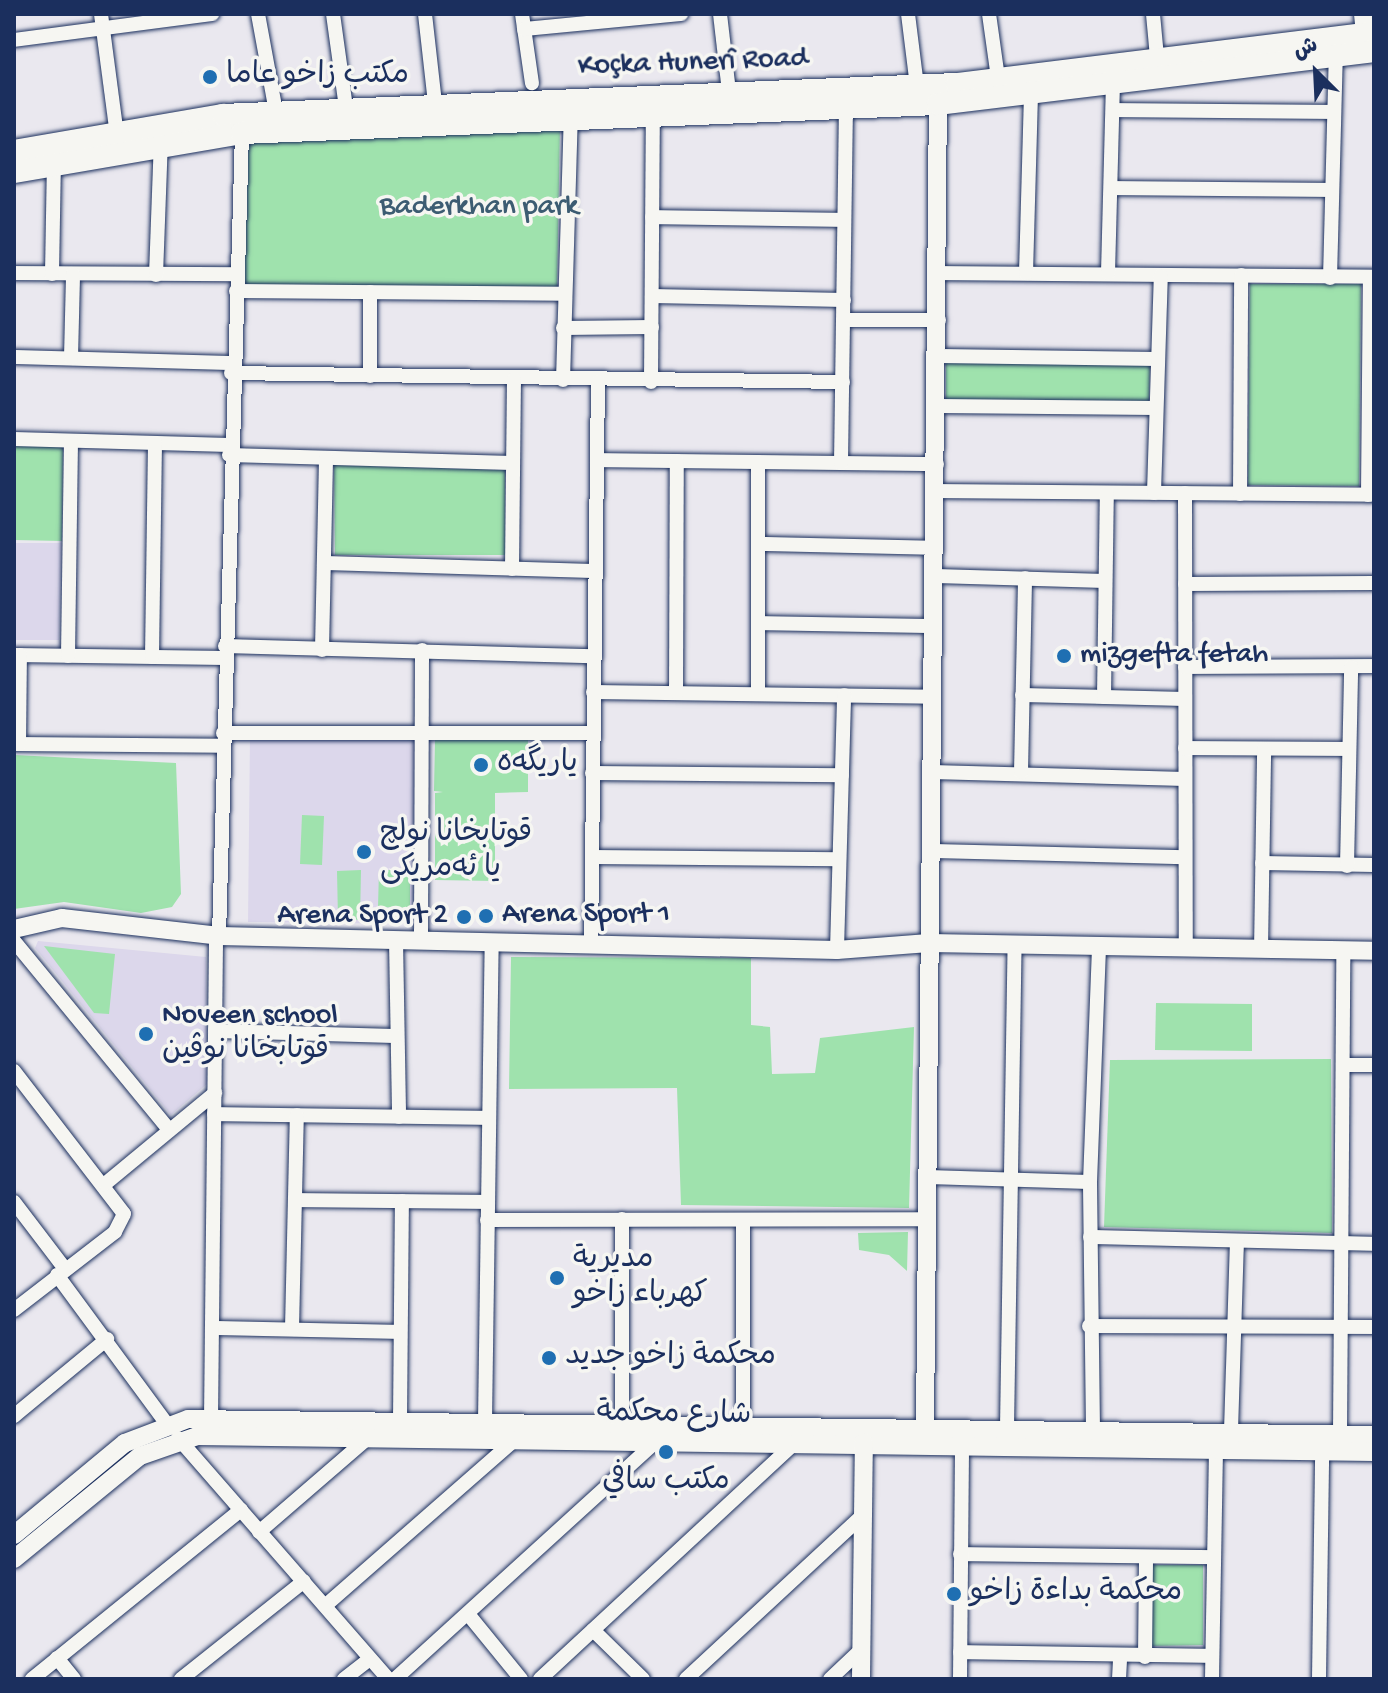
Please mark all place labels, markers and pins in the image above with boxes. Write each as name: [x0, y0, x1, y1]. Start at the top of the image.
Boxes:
place label: مكتب زاخو عاما: [226, 59, 409, 95]
marker: مكتب زاخو عاما: [201, 68, 219, 86]
place label: mizgefta fetah: [1080, 638, 1268, 674]
marker: mizgefta fetah: [1055, 647, 1073, 665]
place label: یاریگه‌ه: [497, 747, 578, 783]
marker: یاریگه‌ه: [472, 756, 490, 774]
place label: قوتابخانا نولچ يا ئەمريكى: [380, 817, 532, 888]
marker: قوتابخانا نولچ يا ئەمريكى: [355, 843, 373, 861]
place label: Arena Sport 1: [502, 898, 670, 934]
place label: Arena Sport 2: [277, 899, 448, 935]
marker: Arena Sport 1: [477, 907, 495, 925]
marker: Arena Sport 2: [455, 908, 473, 926]
place label: Noveen school قوتابخانا نوڤين: [162, 999, 338, 1070]
marker: Noveen school قوتابخانا نوڤين: [137, 1025, 155, 1043]
place label: مديرية كهرباء زاخو: [573, 1243, 708, 1314]
marker: مديرية كهرباء زاخو: [548, 1269, 566, 1287]
place label: محكمة زاخو جديد: [565, 1340, 776, 1376]
marker: محكمة زاخو جديد: [540, 1349, 558, 1367]
marker: مكتب سافي: [657, 1443, 675, 1461]
place label: مكتب سافي: [602, 1465, 730, 1501]
place label: محكمة بداءة زاخو: [970, 1576, 1182, 1612]
marker: محكمة بداءة زاخو: [945, 1585, 963, 1603]

